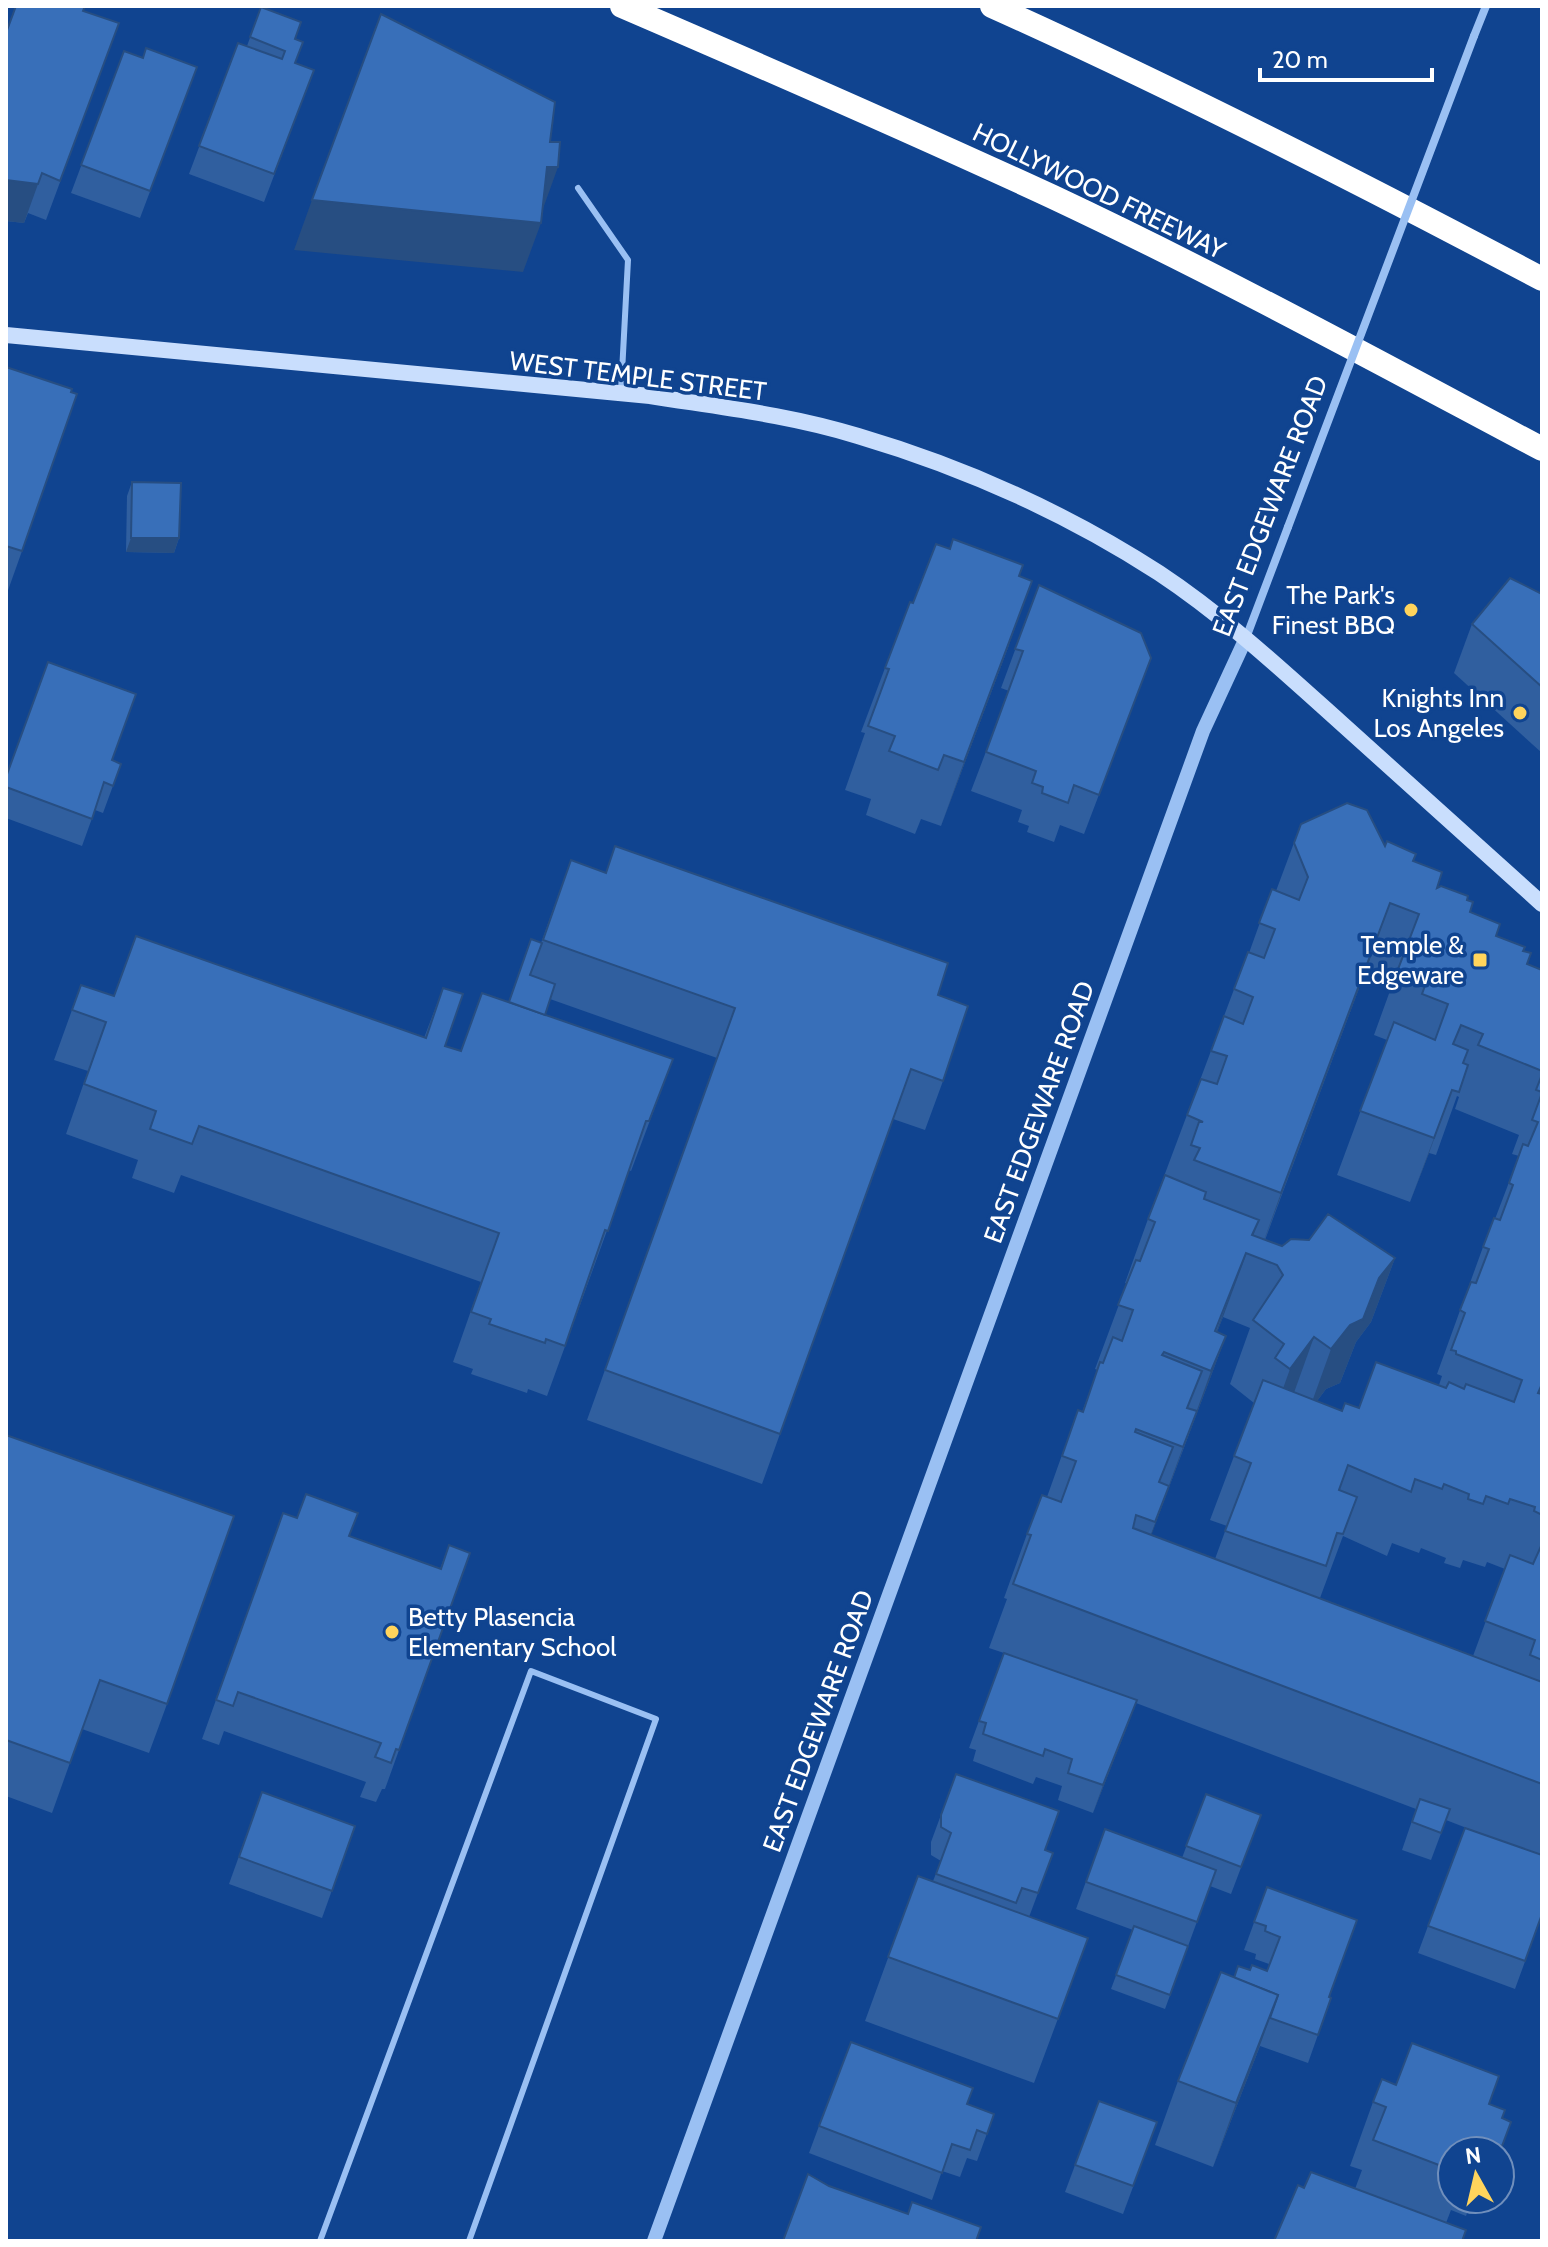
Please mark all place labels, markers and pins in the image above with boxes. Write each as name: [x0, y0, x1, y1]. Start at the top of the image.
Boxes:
place label: The Park's Finest BBQ: [1272, 579, 1395, 641]
marker: The Park's Finest BBQ: [1402, 601, 1420, 619]
place label: Knights Inn Los Angeles: [1373, 682, 1504, 744]
marker: Knights Inn Los Angeles: [1511, 704, 1529, 722]
place label: Temple & Edgeware: [1357, 929, 1464, 991]
marker: Temple & Edgeware: [1471, 951, 1489, 969]
place label: Betty Plasencia Elementary School: [408, 1601, 616, 1663]
marker: Betty Plasencia Elementary School: [383, 1623, 401, 1641]

